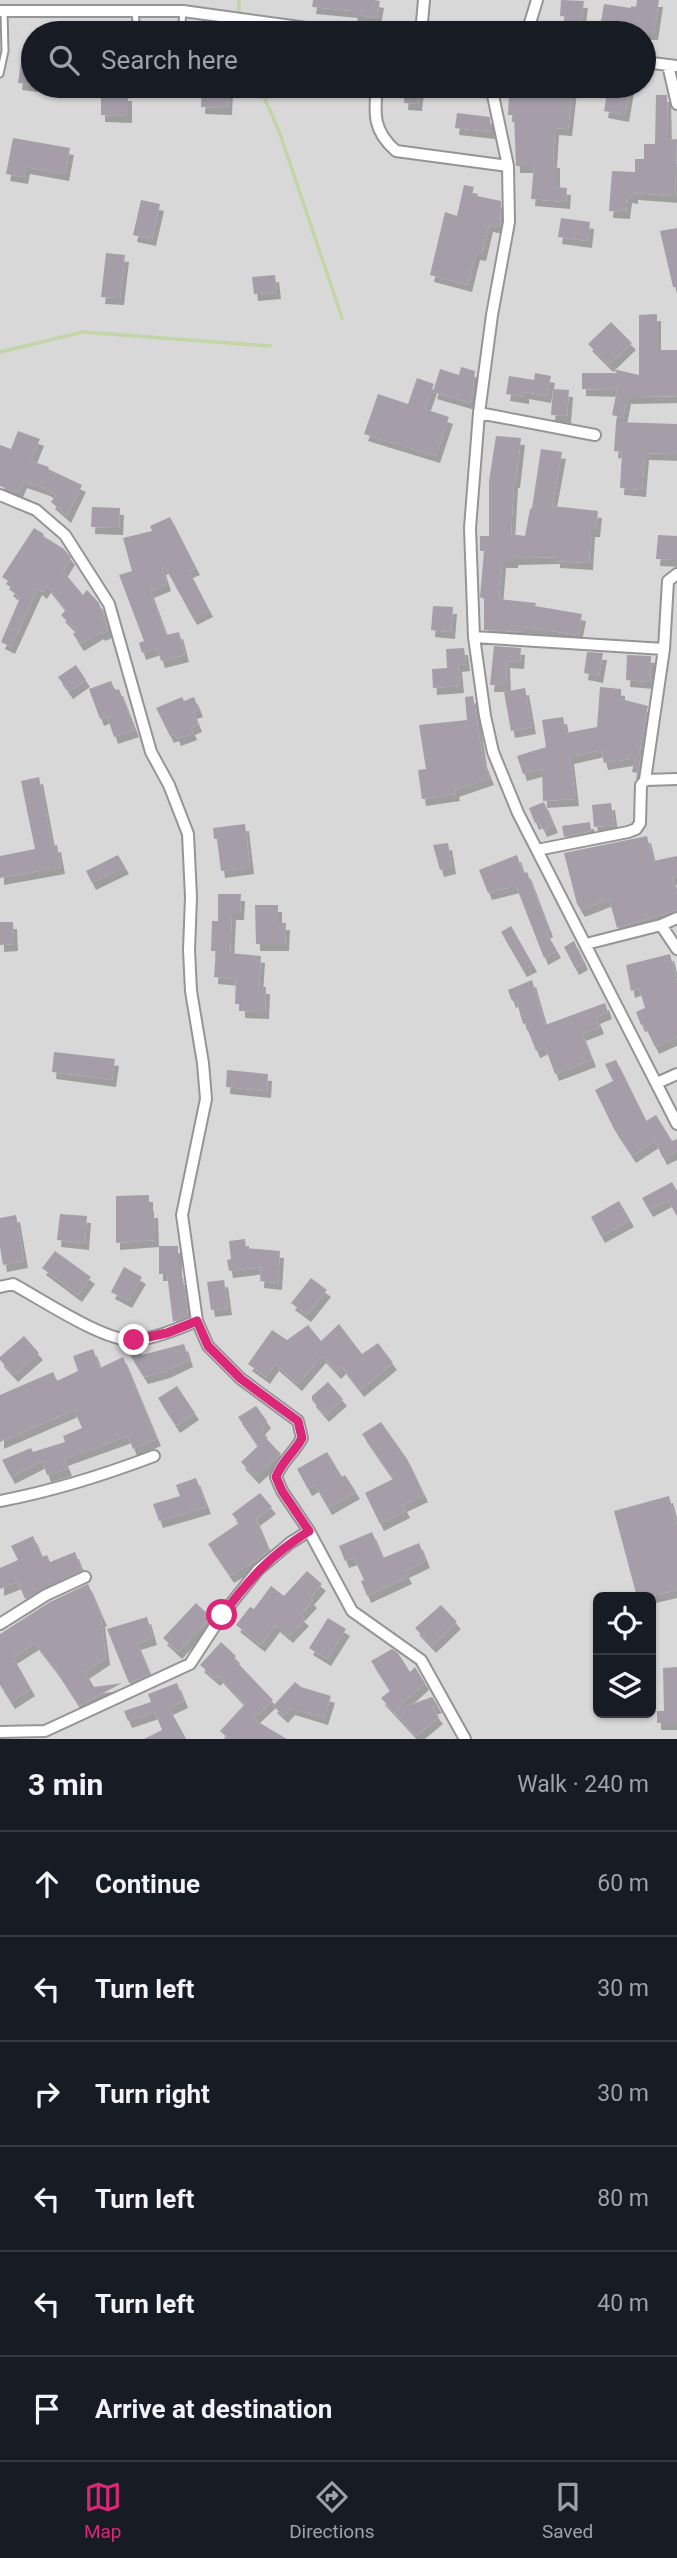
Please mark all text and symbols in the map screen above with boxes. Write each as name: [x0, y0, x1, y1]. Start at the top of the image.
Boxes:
search box: [21, 21, 656, 98]
icon: search: [45, 41, 83, 79]
text: Search here: [101, 45, 238, 75]
route end: [118, 1324, 149, 1355]
map controls: [593, 1592, 656, 1718]
button: locate: [593, 1592, 656, 1655]
route start: [206, 1599, 237, 1630]
button: layers: [593, 1655, 656, 1718]
text: 3 min: [28, 1767, 103, 1802]
text: Walk · 240 m: [517, 1771, 649, 1798]
icon: ahead: [28, 1865, 66, 1903]
text: Continue: [95, 1869, 200, 1899]
text: 60 m: [597, 1870, 649, 1897]
icon: left: [28, 1970, 66, 2008]
text: Turn left: [95, 1974, 194, 2004]
text: 30 m: [597, 1975, 649, 2002]
icon: right: [28, 2075, 66, 2113]
text: Turn right: [95, 2079, 210, 2109]
text: 30 m: [597, 2080, 649, 2107]
icon: left: [28, 2180, 66, 2218]
text: Turn left: [95, 2184, 194, 2214]
text: 80 m: [597, 2185, 649, 2212]
icon: left: [28, 2285, 66, 2323]
text: Turn left: [95, 2289, 194, 2319]
text: 40 m: [597, 2290, 649, 2317]
icon: arrive: [28, 2390, 66, 2428]
text: Arrive at destination: [95, 2394, 332, 2424]
tab: Map: [84, 2478, 122, 2543]
tab: Directions: [289, 2478, 374, 2543]
tab: Saved: [542, 2478, 593, 2543]

